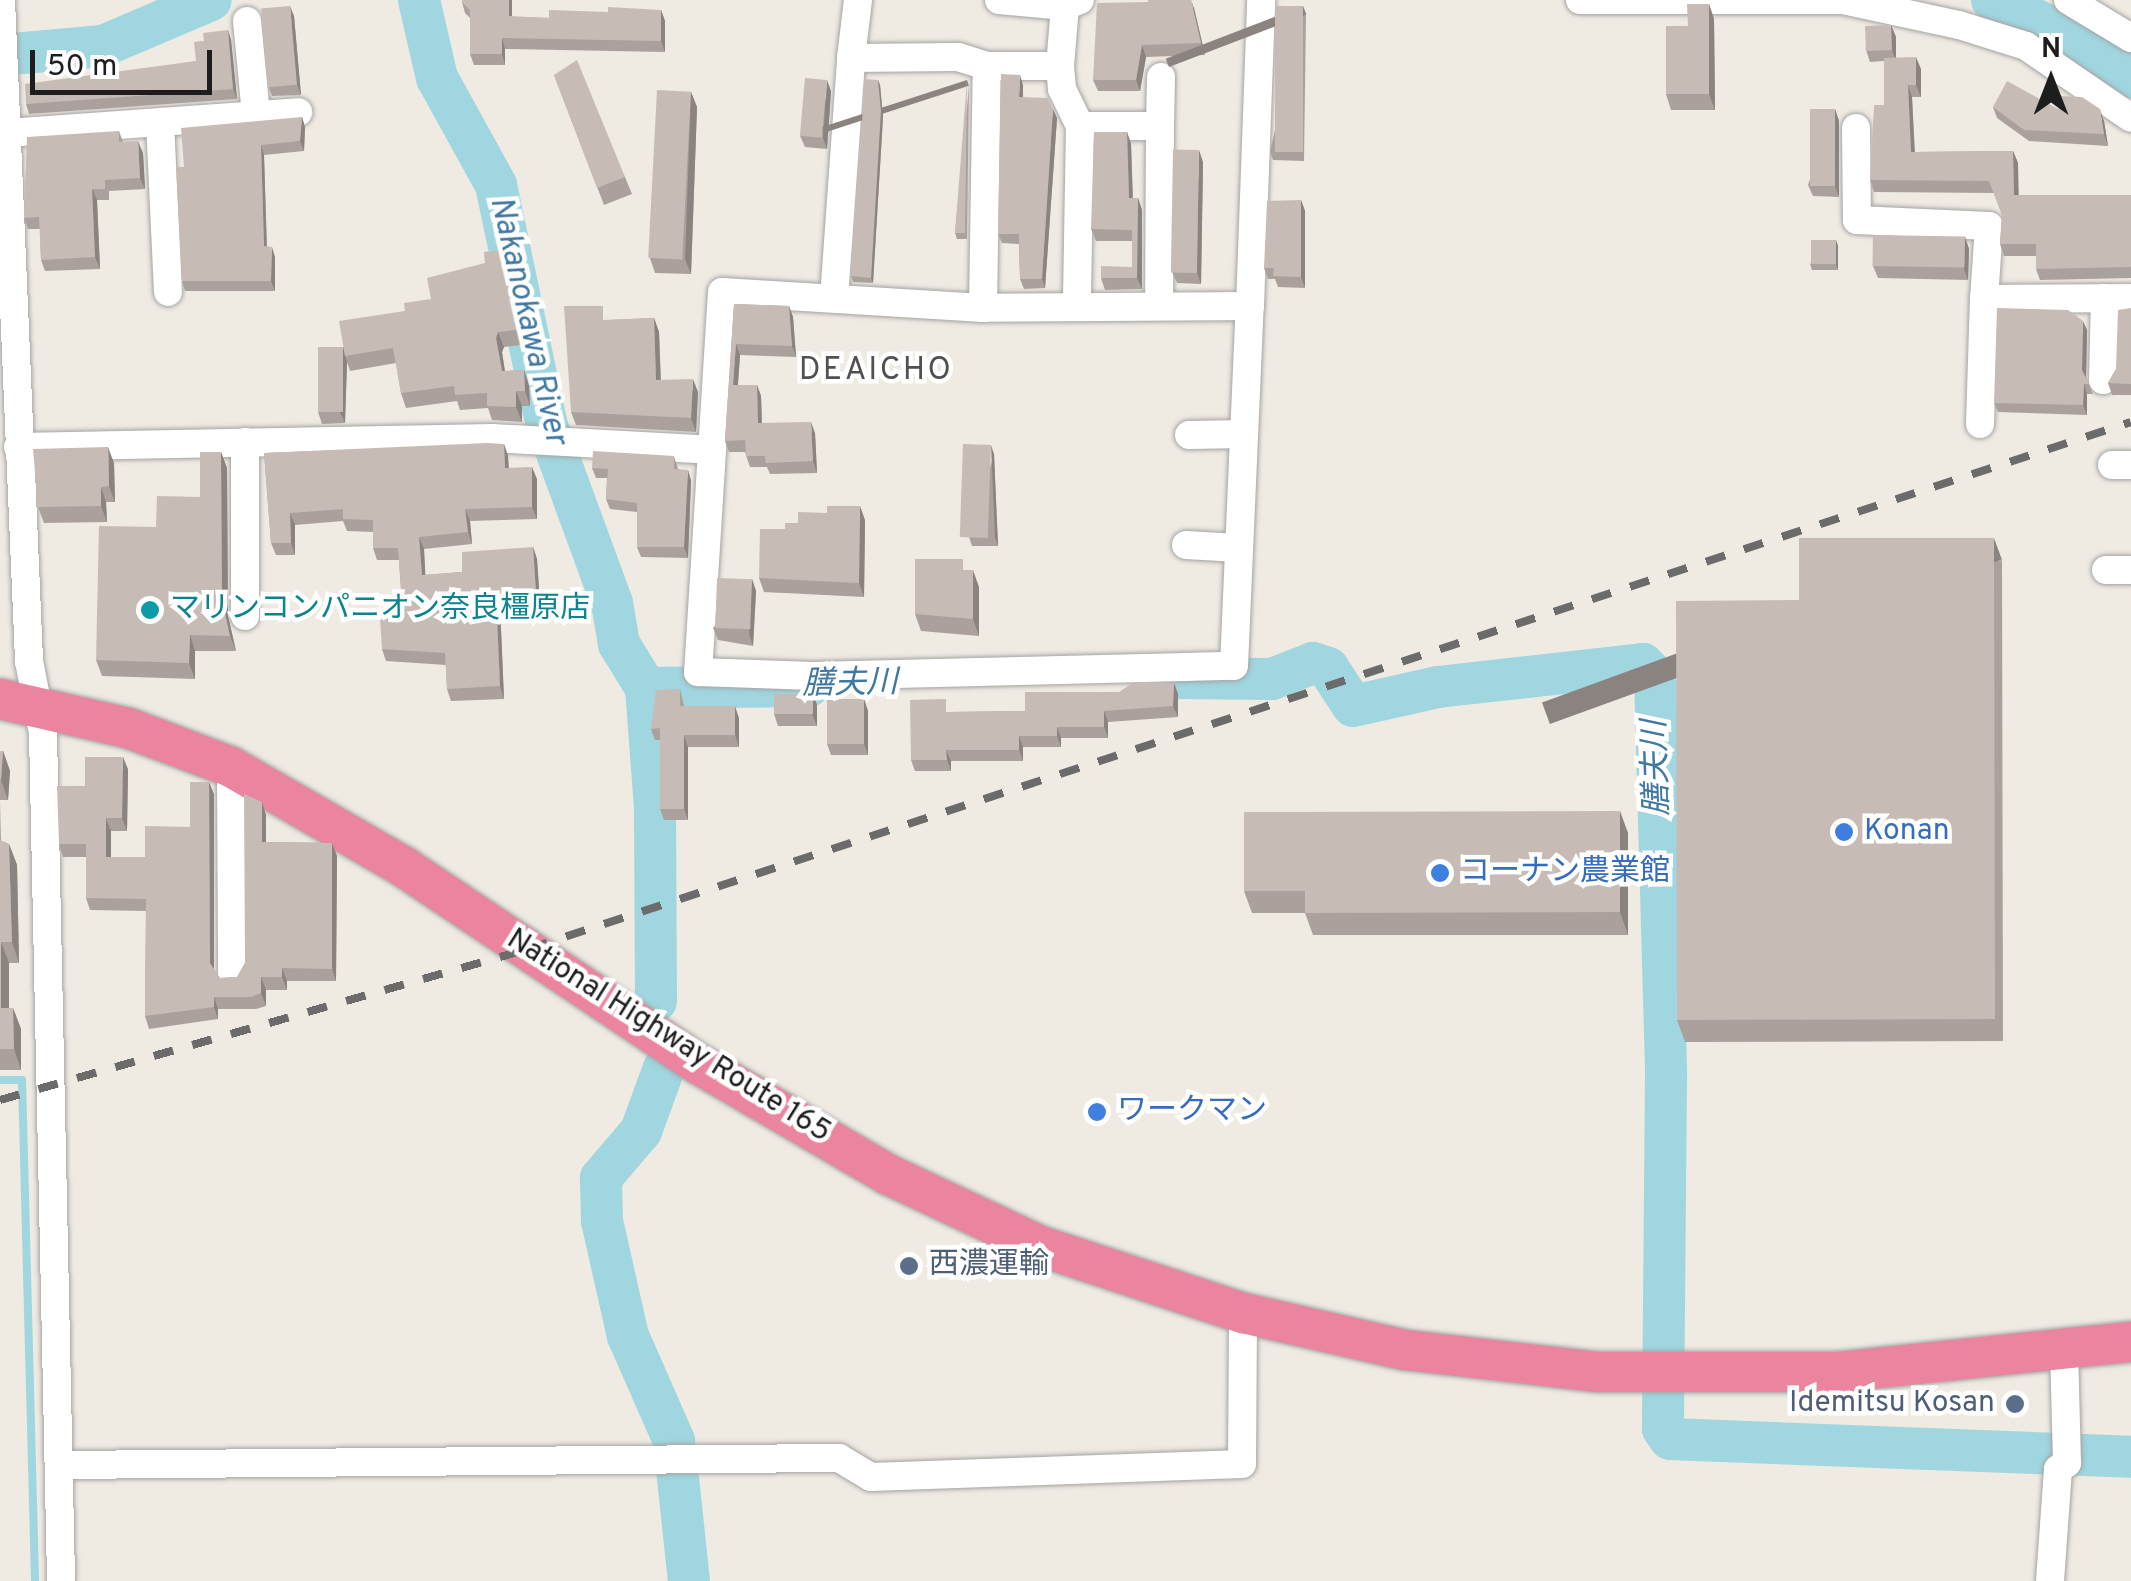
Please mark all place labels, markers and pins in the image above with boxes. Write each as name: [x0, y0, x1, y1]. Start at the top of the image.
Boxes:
place label: マリンコンパニオン奈良橿原店: [170, 592, 590, 628]
marker: マリンコンパニオン奈良橿原店: [139, 599, 161, 621]
place label: Konan: [1864, 814, 1950, 850]
marker: Konan: [1833, 821, 1855, 843]
place label: コーナン農業館: [1460, 855, 1670, 891]
marker: コーナン農業館: [1429, 862, 1451, 884]
place label: ワークマン: [1117, 1094, 1267, 1130]
marker: ワークマン: [1086, 1101, 1108, 1123]
place label: 西濃運輸: [929, 1248, 1049, 1284]
marker: 西濃運輸: [898, 1255, 920, 1277]
place label: Idemitsu Kosan: [1789, 1386, 1995, 1422]
marker: Idemitsu Kosan: [2004, 1393, 2026, 1415]

